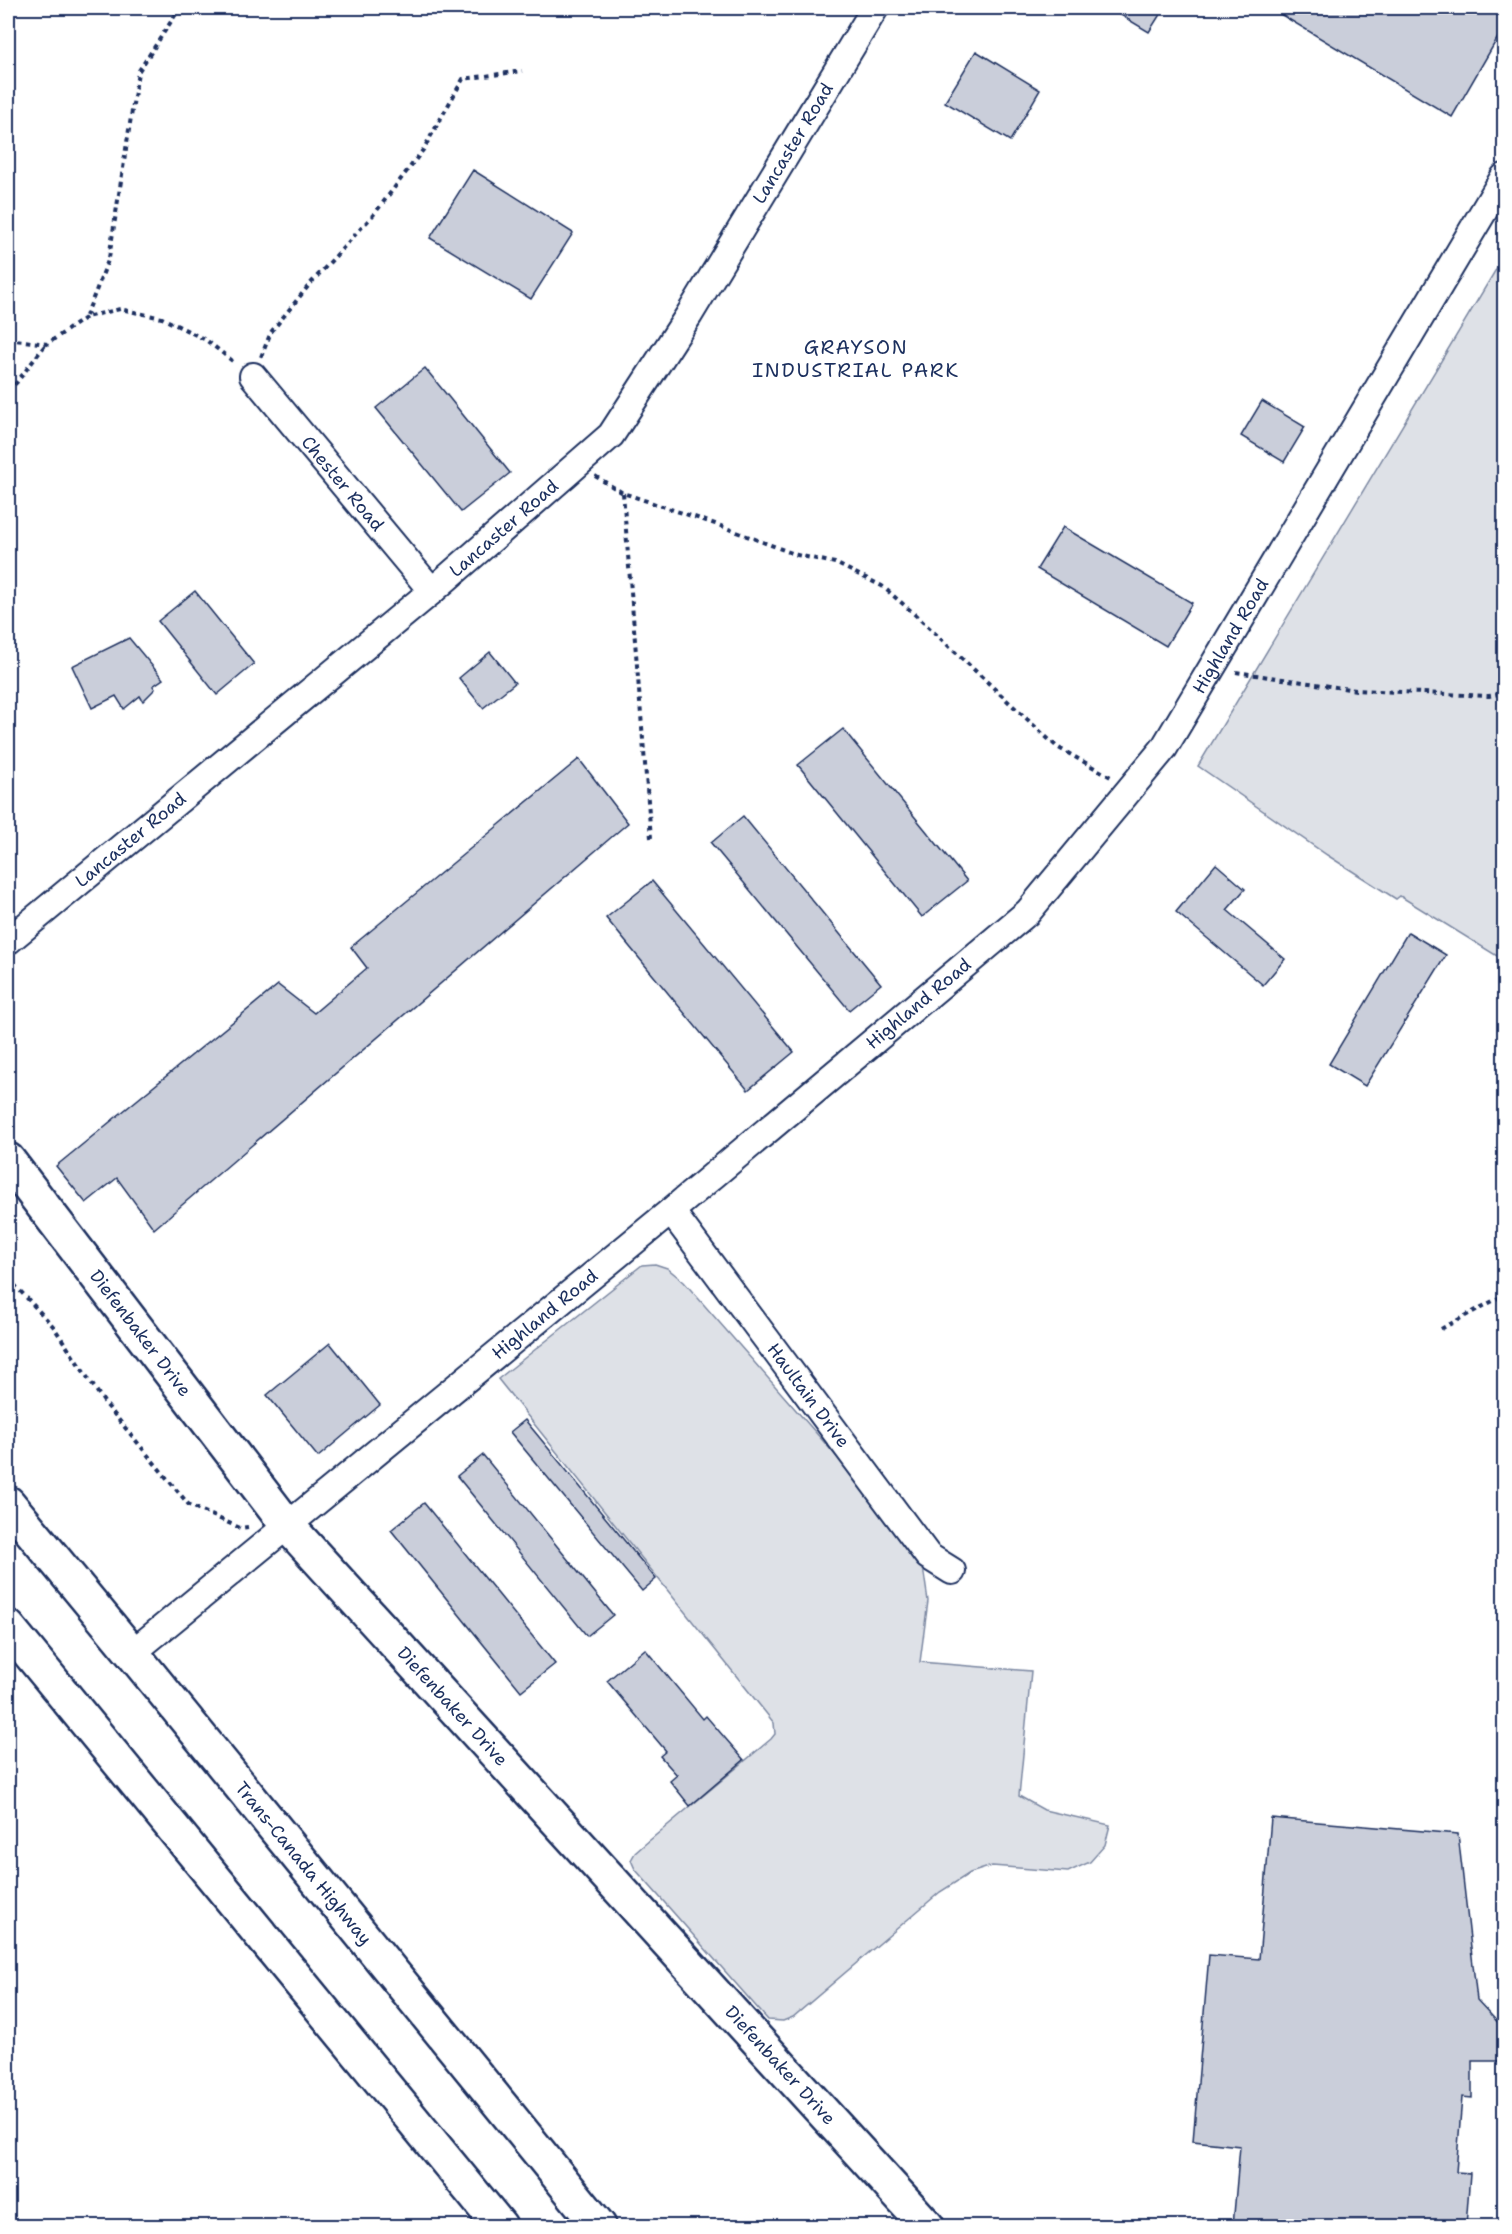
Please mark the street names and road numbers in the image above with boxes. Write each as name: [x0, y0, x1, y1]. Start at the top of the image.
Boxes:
street label: Lancaster Road: [747, 78, 839, 208]
street label: Chester Road: [296, 431, 389, 536]
street label: Lancaster Road: [444, 474, 563, 583]
street label: Highland Road: [1187, 574, 1274, 698]
street label: Lancaster Road: [70, 787, 191, 893]
street label: Highland Road: [861, 953, 976, 1055]
street label: Highland Road: [487, 1264, 603, 1365]
street label: Diefenbaker Drive: [84, 1265, 197, 1402]
street label: Haultain Drive: [762, 1338, 855, 1453]
street label: Diefenbaker Drive: [392, 1641, 513, 1771]
street label: Trans-Canada Highway: [230, 1777, 377, 1950]
street label: Diefenbaker Drive: [720, 2000, 841, 2130]

